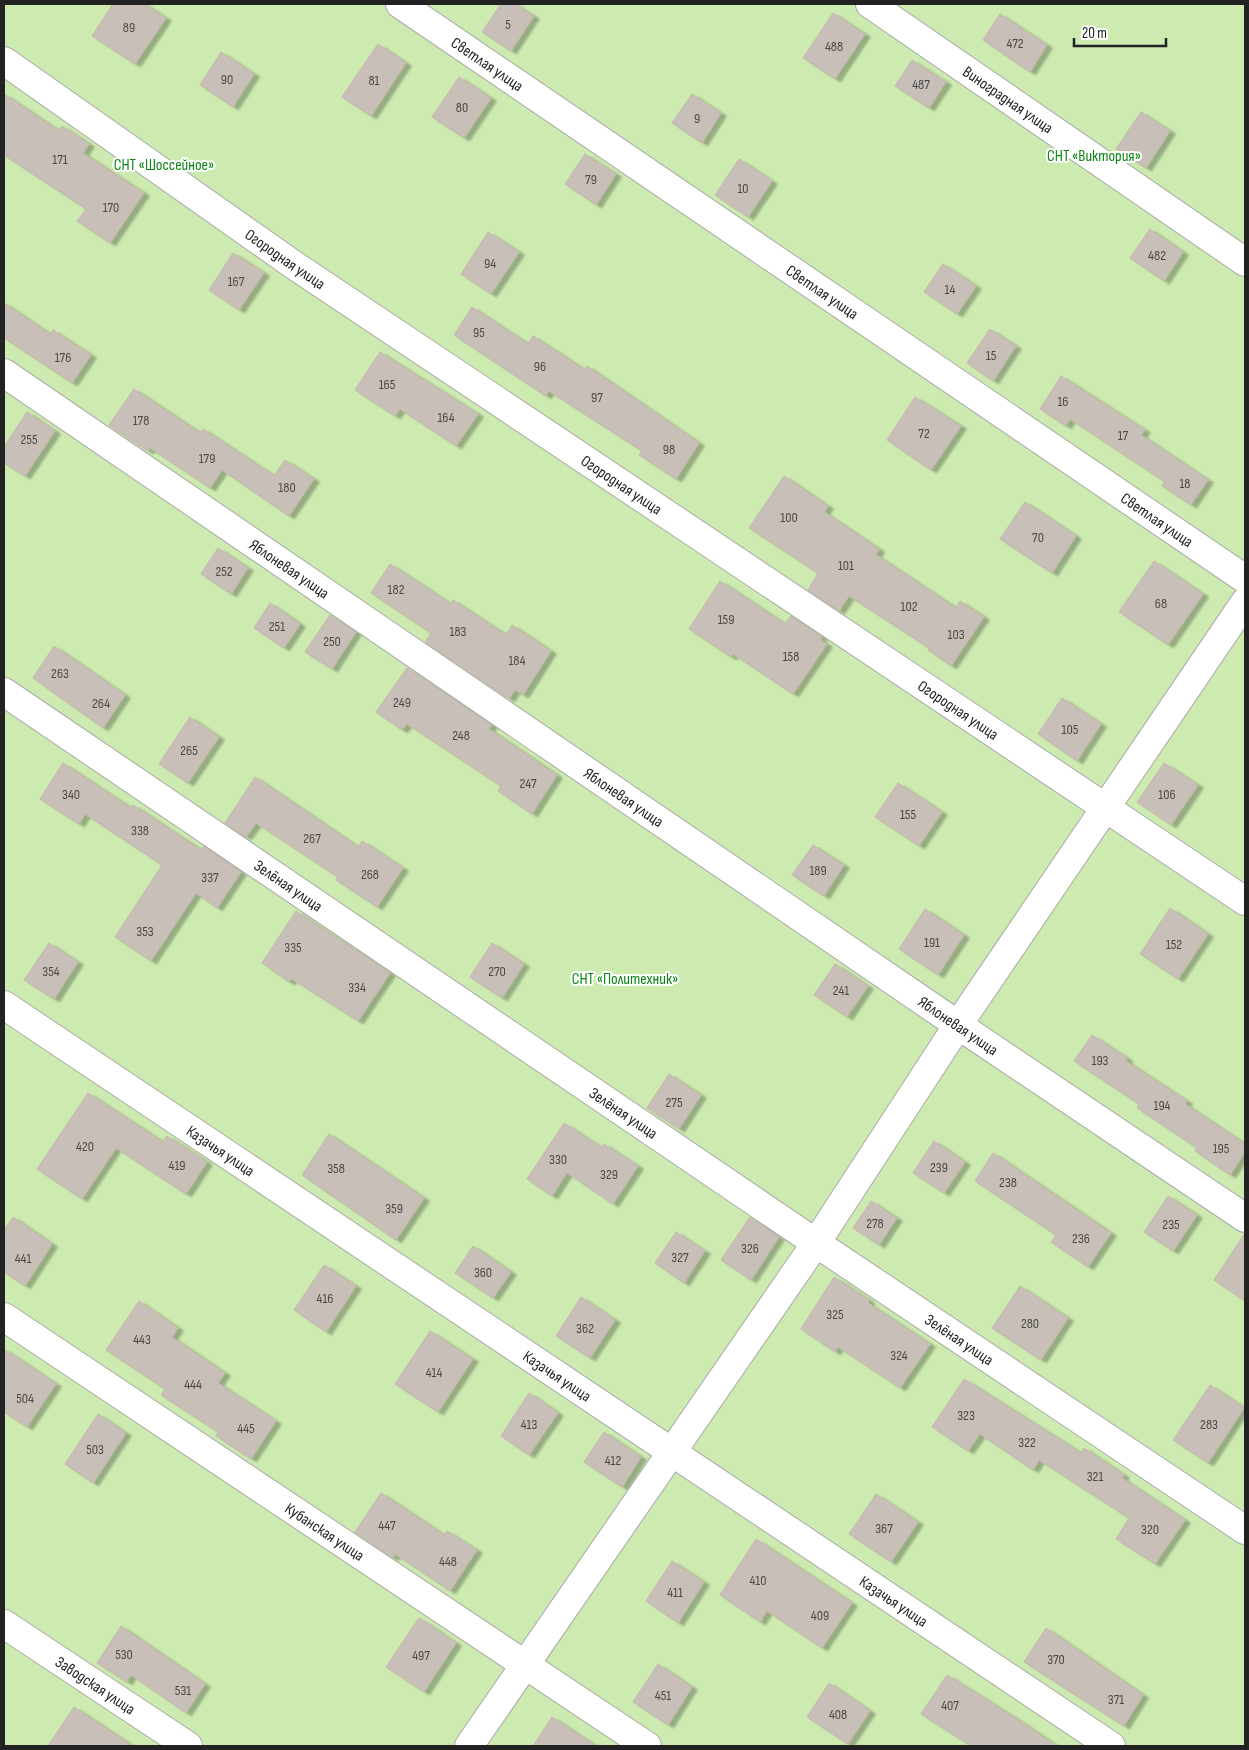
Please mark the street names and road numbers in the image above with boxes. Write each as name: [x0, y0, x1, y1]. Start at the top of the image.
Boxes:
street label: Светлая улица: [447, 34, 527, 96]
street label: Виноградная улица: [959, 63, 1056, 138]
street label: Огородная улица: [241, 226, 328, 294]
street label: Светлая улица: [782, 261, 861, 324]
street label: Огородная улица: [577, 452, 665, 519]
street label: Светлая улица: [1117, 489, 1196, 552]
street label: Яблоневая улица: [245, 536, 332, 603]
street label: Огородная улица: [914, 677, 1002, 744]
street label: Яблоневая улица: [580, 764, 667, 832]
street label: Зелёная улица: [250, 856, 326, 916]
street label: Яблоневая улица: [914, 993, 1001, 1060]
street label: Зелёная улица: [585, 1084, 661, 1144]
street label: Казачья улица: [182, 1122, 258, 1181]
street label: Зелёная улица: [921, 1311, 997, 1370]
street label: Казачья улица: [519, 1347, 594, 1406]
street label: Кубанская улица: [281, 1499, 367, 1566]
street label: Казачья улица: [855, 1572, 931, 1632]
street label: Заводская улица: [51, 1653, 138, 1719]

